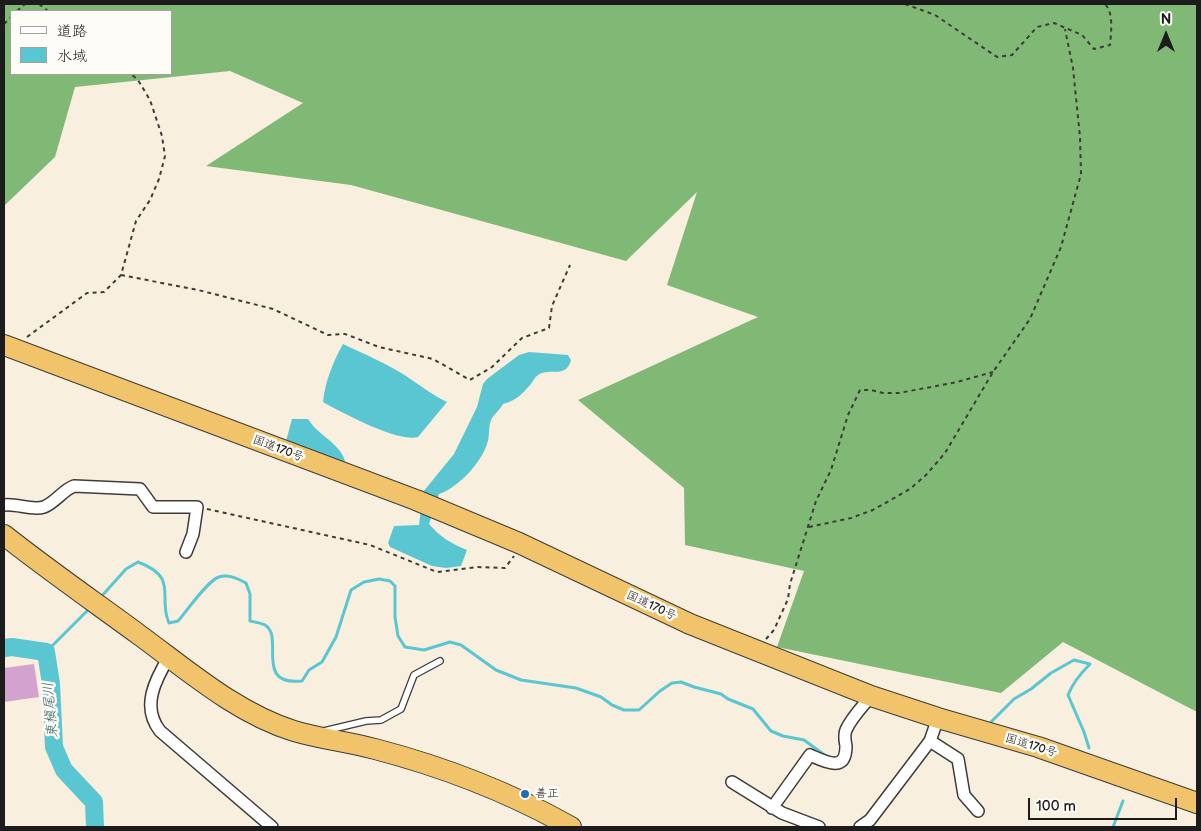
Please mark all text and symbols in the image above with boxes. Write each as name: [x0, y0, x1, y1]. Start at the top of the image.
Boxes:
legend: [10, 10, 172, 75]
north arrow: [1141, 10, 1191, 60]
text: N: [1161, 11, 1171, 28]
text: 道路: [57, 22, 87, 41]
text: 水域: [57, 47, 87, 66]
street label: 国道170号: [250, 433, 306, 465]
street label: 国道170号: [624, 588, 678, 624]
water label: 東槇尾川: [40, 681, 62, 739]
street label: 国道170号: [1003, 731, 1059, 761]
place label: 善正: [535, 787, 559, 801]
marker: 善正: [519, 788, 531, 800]
scale bar: [1031, 788, 1180, 820]
text: 100 m: [1036, 797, 1076, 816]

